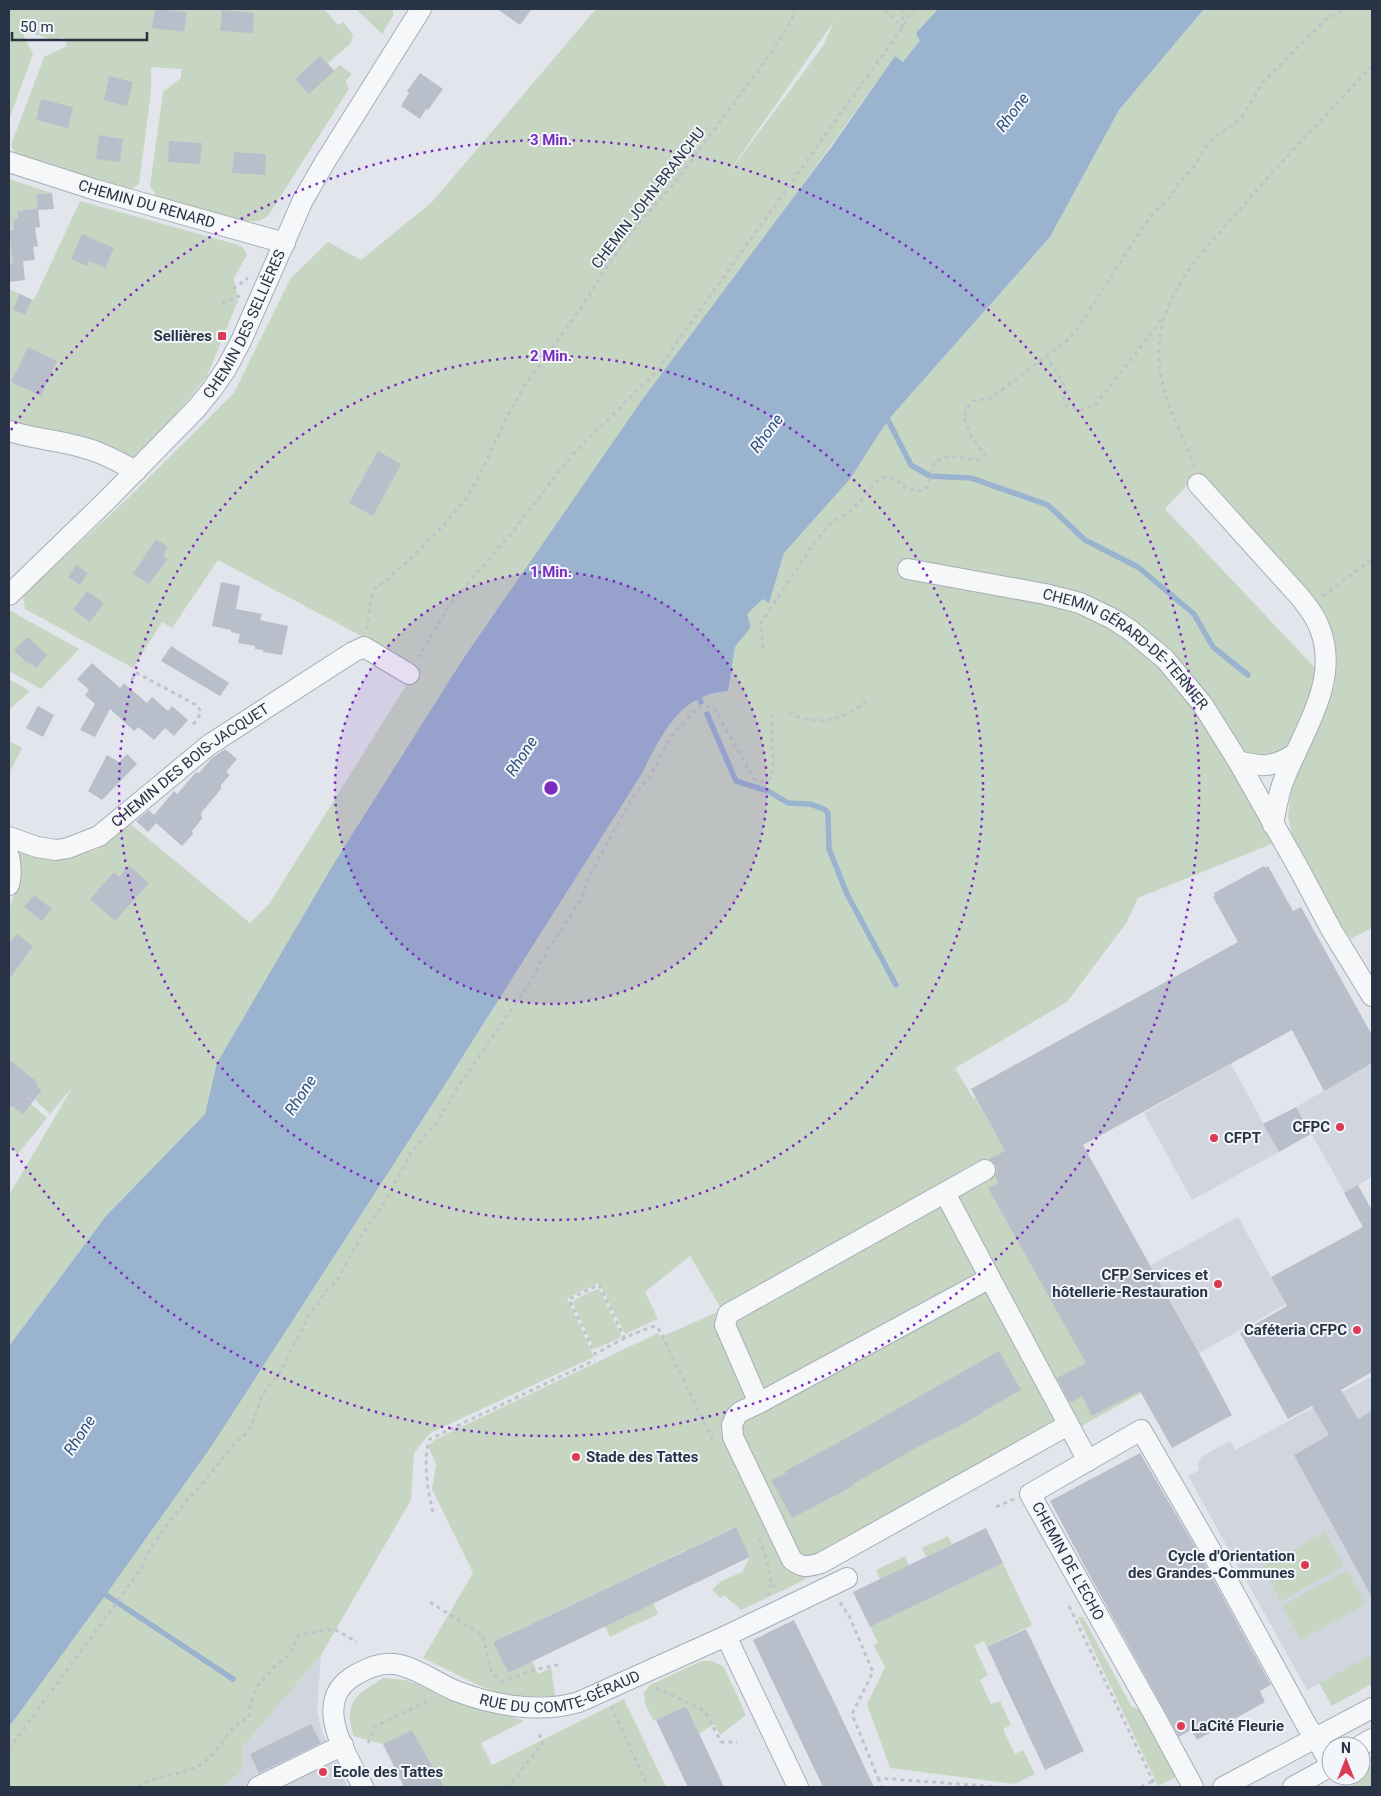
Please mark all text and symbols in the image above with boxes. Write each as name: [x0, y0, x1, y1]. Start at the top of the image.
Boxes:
scale bar: [12, 10, 148, 42]
text: 50 m: [20, 18, 54, 36]
water label: Rhone: [992, 89, 1033, 135]
street label: CHEMIN JOHN-BRANCHU: [587, 124, 709, 272]
text: 3 Min.: [530, 131, 572, 149]
street label: CHEMIN DU RENARD: [76, 176, 217, 232]
street label: CHEMIN DES SELLIÈRES: [199, 247, 289, 402]
place label: Sellières: [153, 327, 212, 345]
marker: Sellières: [216, 330, 228, 342]
text: 2 Min.: [530, 347, 572, 365]
water label: Rhone: [746, 410, 787, 456]
text: 1 Min.: [530, 563, 572, 581]
street label: CHEMIN GÉRARD-DE-TERNIER: [1041, 585, 1212, 713]
street label: CHEMIN DES BOIS-JACQUET: [108, 700, 273, 831]
water label: Rhone: [502, 733, 541, 780]
centre of rings: [542, 779, 560, 797]
water label: Rhone: [281, 1072, 320, 1119]
place label: CFPC: [1292, 1118, 1330, 1136]
marker: CFPC: [1334, 1121, 1346, 1133]
place label: CFPT: [1224, 1129, 1261, 1147]
marker: CFPT: [1208, 1132, 1220, 1144]
place label: CFP Services et hôtellerie-Restauration: [1052, 1266, 1208, 1301]
marker: CFP Services et hôtellerie-Restauration: [1212, 1278, 1224, 1290]
place label: Caféteria CFPC: [1244, 1321, 1347, 1339]
marker: Caféteria CFPC: [1351, 1324, 1363, 1336]
water label: Rhone: [60, 1412, 99, 1459]
place label: Stade des Tattes: [586, 1448, 699, 1466]
marker: Stade des Tattes: [570, 1451, 582, 1463]
street label: CHEMIN DE L'ECHO: [1028, 1499, 1108, 1623]
place label: Cycle d'Orientation des Grandes-Communes: [1128, 1547, 1295, 1582]
marker: Cycle d'Orientation des Grandes-Communes: [1299, 1559, 1311, 1571]
street label: RUE DU COMTE-GÉRAUD: [478, 1667, 643, 1717]
place label: LaCité Fleurie: [1191, 1717, 1284, 1735]
marker: LaCité Fleurie: [1175, 1720, 1187, 1732]
north arrow: [1321, 1736, 1371, 1786]
text: N: [1341, 1740, 1351, 1756]
place label: Ecole des Tattes: [333, 1763, 443, 1781]
marker: Ecole des Tattes: [317, 1766, 329, 1778]

